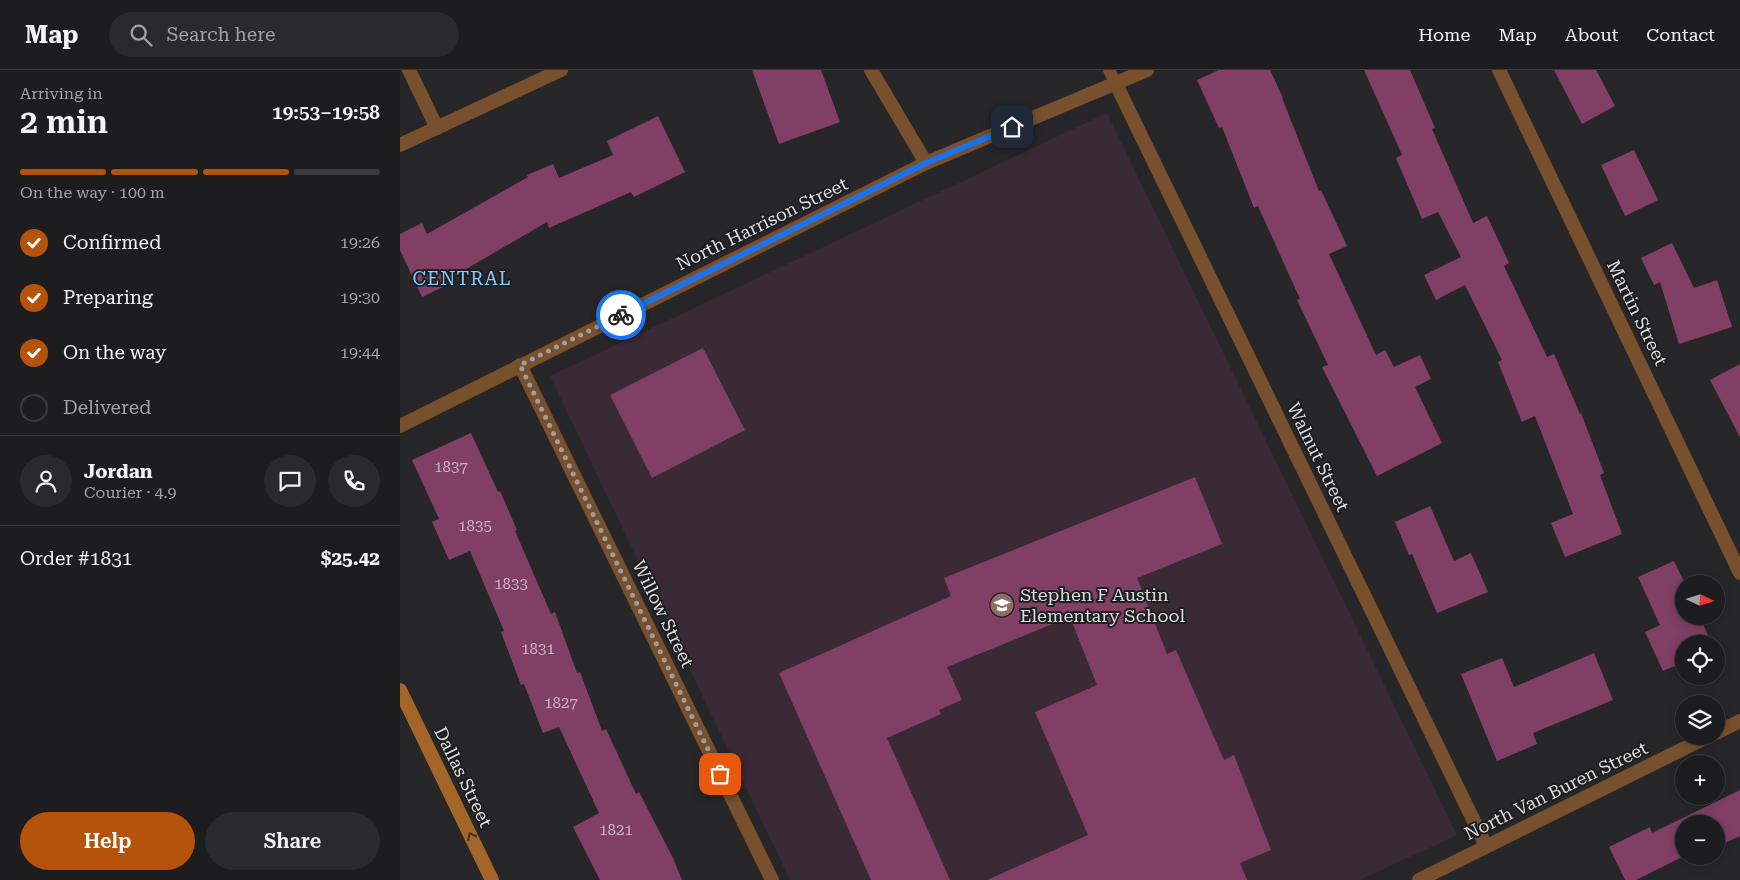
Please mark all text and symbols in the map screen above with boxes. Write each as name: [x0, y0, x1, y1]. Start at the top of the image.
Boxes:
search box: [109, 12, 459, 57]
text: Map: [25, 21, 79, 49]
icon: search: [127, 21, 155, 49]
text: Search here: [167, 23, 275, 46]
text: Home: [1418, 24, 1470, 45]
text: Map: [1498, 24, 1537, 45]
text: About: [1565, 24, 1618, 45]
text: Contact: [1646, 24, 1715, 45]
text: Arriving in: [20, 84, 103, 103]
text: 19:53–19:58: [272, 101, 380, 124]
text: 2 min: [20, 103, 108, 141]
pin: [991, 106, 1033, 148]
icon: home: [998, 113, 1026, 141]
street label: North Harrison Street: [673, 173, 851, 274]
text: On the way · 100 m: [20, 183, 165, 202]
icon: check: [20, 229, 48, 257]
text: Confirmed: [63, 231, 161, 254]
text: 19:26: [340, 233, 380, 252]
street label: Martin Street: [1603, 257, 1672, 369]
district label: CENTRAL: [412, 267, 512, 290]
icon: check: [20, 284, 48, 312]
text: Preparing: [63, 286, 153, 309]
text: 19:30: [340, 288, 380, 307]
courier: [596, 290, 646, 340]
icon: bike: [607, 301, 635, 329]
icon: check: [20, 339, 48, 367]
text: On the way: [63, 341, 166, 364]
text: 19:44: [340, 343, 380, 362]
text: Delivered: [63, 396, 151, 419]
street label: Walnut Street: [1283, 399, 1354, 515]
button: person: [20, 455, 72, 507]
button: chat: [264, 455, 316, 507]
button: phone: [328, 455, 380, 507]
house number: 1837: [434, 458, 468, 476]
text: Jordan: [84, 460, 153, 483]
text: Courier · 4.9: [84, 483, 177, 502]
house number: 1835: [458, 517, 492, 535]
text: Order #1831: [20, 547, 132, 570]
text: $25.42: [321, 547, 380, 570]
street label: Willow Street: [628, 557, 699, 671]
house number: 1833: [494, 575, 528, 593]
north arrow: [1675, 575, 1725, 625]
map controls: [1675, 575, 1725, 865]
place label: Stephen F Austin Elementary School: [1020, 584, 1185, 626]
school or university icon: Stephen F Austin Elementary School: [989, 592, 1015, 618]
button: locate: [1675, 635, 1725, 685]
house number: 1831: [521, 640, 555, 658]
house number: 1827: [544, 694, 578, 712]
button: layers: [1675, 695, 1725, 745]
street label: Dallas Street: [430, 723, 497, 831]
street label: North Van Buren Street: [1461, 737, 1651, 844]
pin: [699, 753, 741, 795]
button: +: [1675, 755, 1725, 805]
icon: bag: [706, 760, 734, 788]
button: Help: [20, 812, 195, 870]
button: Share: [205, 812, 380, 870]
button: −: [1675, 815, 1725, 865]
house number: 1821: [599, 821, 633, 839]
one-way arrow: [467, 832, 477, 841]

